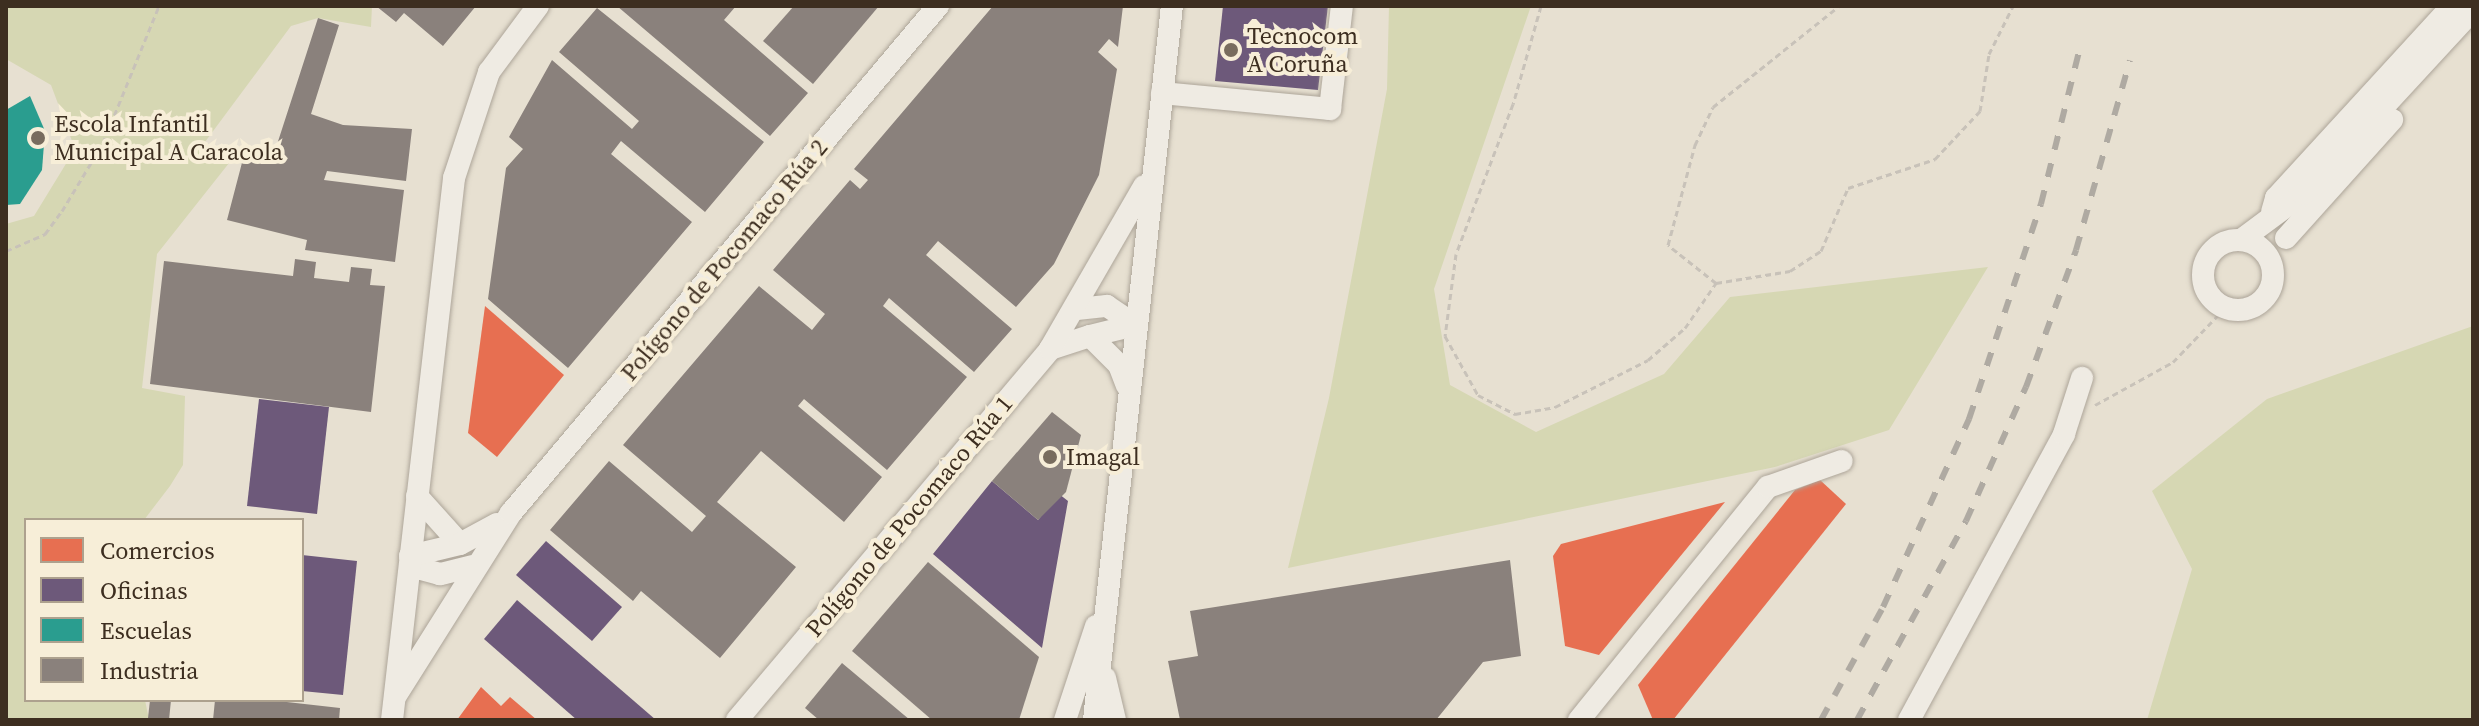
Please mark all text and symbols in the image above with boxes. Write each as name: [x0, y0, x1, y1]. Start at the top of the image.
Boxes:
place label: Tecnocom A Coruña: [1247, 22, 1358, 78]
marker: Tecnocom A Coruña: [1222, 41, 1240, 59]
place label: Escola Infantil Municipal A Caracola: [54, 110, 283, 166]
marker: Escola Infantil Municipal A Caracola: [29, 129, 47, 147]
street label: Polígono de Pocomaco Rúa 2: [615, 133, 833, 387]
street label: Polígono de Pocomaco Rúa 1: [800, 389, 1018, 643]
place label: Imagal: [1066, 443, 1140, 471]
marker: Imagal: [1041, 448, 1059, 466]
legend: [24, 518, 304, 702]
text: Comercios: [100, 534, 215, 567]
text: Oficinas: [100, 574, 188, 607]
text: Escuelas: [100, 614, 192, 647]
text: Industria: [100, 654, 199, 687]

